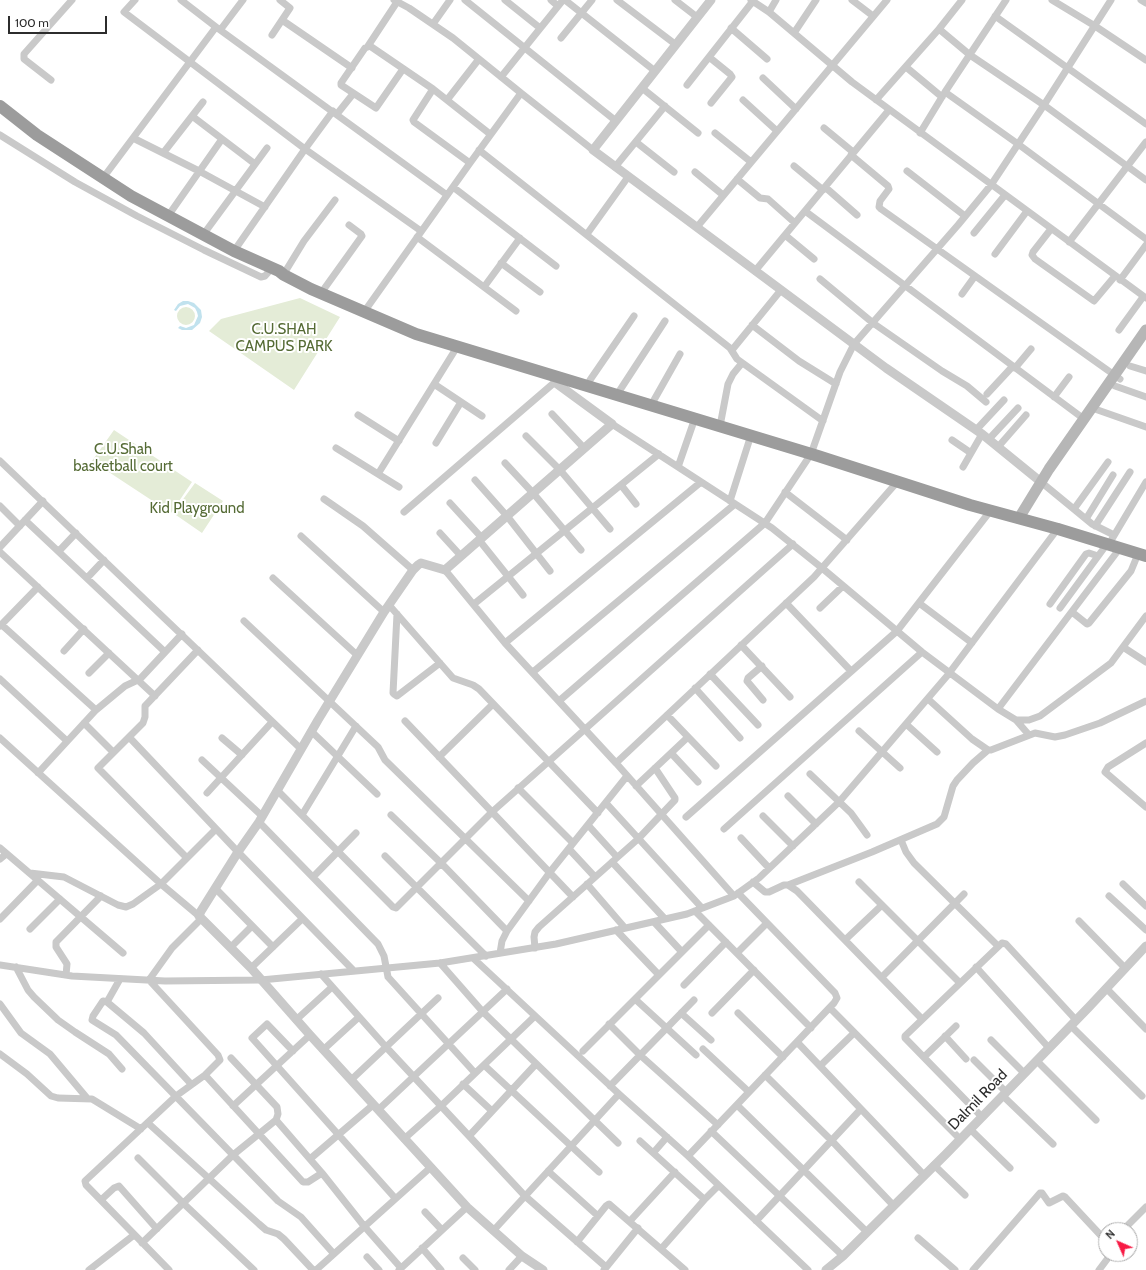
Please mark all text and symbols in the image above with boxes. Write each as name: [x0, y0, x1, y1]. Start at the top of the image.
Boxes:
scale bar: [10, 8, 109, 34]
text: 100 m: [15, 15, 49, 30]
park label: C.U.SHAH CAMPUS PARK: [236, 321, 332, 356]
park label: C.U.Shah basketball court: [73, 441, 173, 476]
park label: Kid Playground: [150, 500, 244, 518]
street label: Dalmil Road: [945, 1066, 1011, 1134]
north arrow: [1098, 1222, 1138, 1262]
text: N: [1103, 1227, 1118, 1242]

